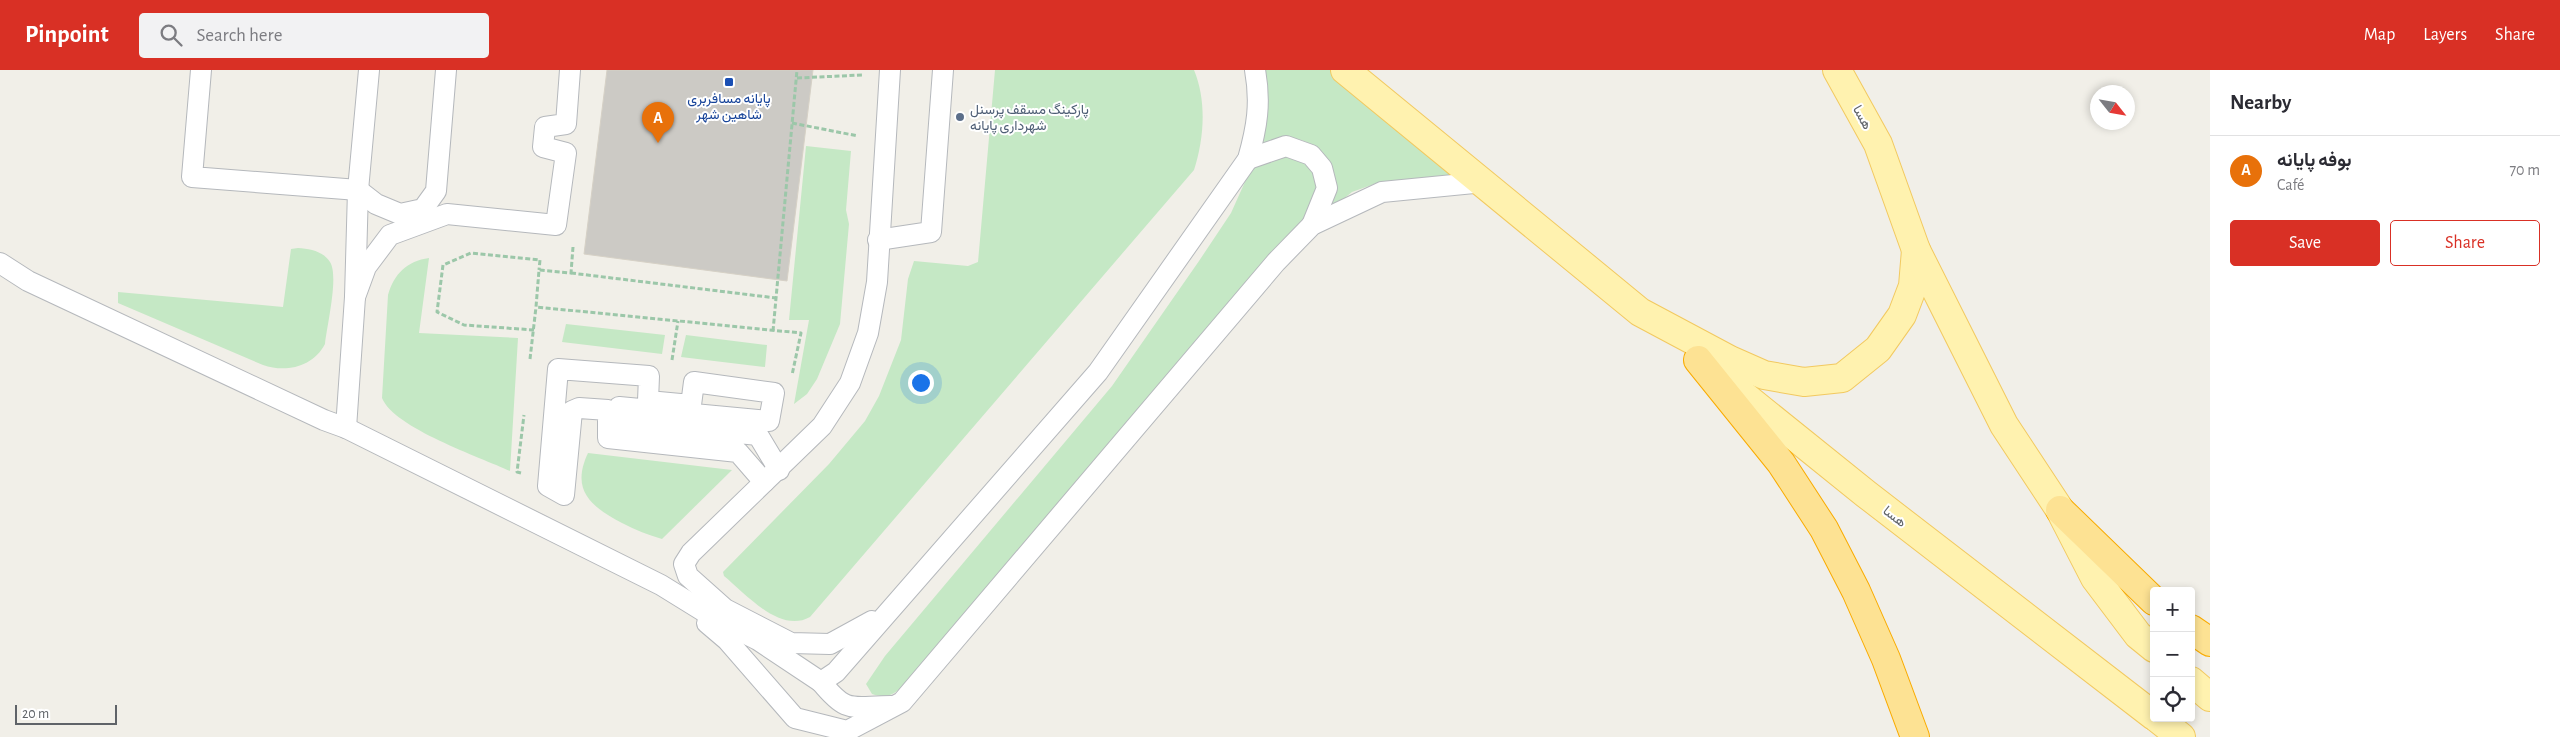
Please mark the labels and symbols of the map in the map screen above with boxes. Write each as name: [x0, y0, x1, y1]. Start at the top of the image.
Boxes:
marker: پایانه مسافربری شاهین شهر: [723, 76, 735, 88]
north arrow: [2090, 85, 2135, 130]
place label: پایانه مسافربری شاهین شهر: [687, 92, 771, 123]
pin: A: [642, 102, 674, 143]
place label: پارکینگ مسقف پرسنل شهرداری پایانه: [970, 102, 1089, 135]
street label: هسا: [1850, 103, 1874, 132]
marker: پارکینگ مسقف پرسنل شهرداری پایانه: [954, 111, 966, 123]
your location: [908, 370, 934, 396]
street label: هسا: [1880, 504, 1909, 530]
scale bar: [15, 702, 118, 725]

